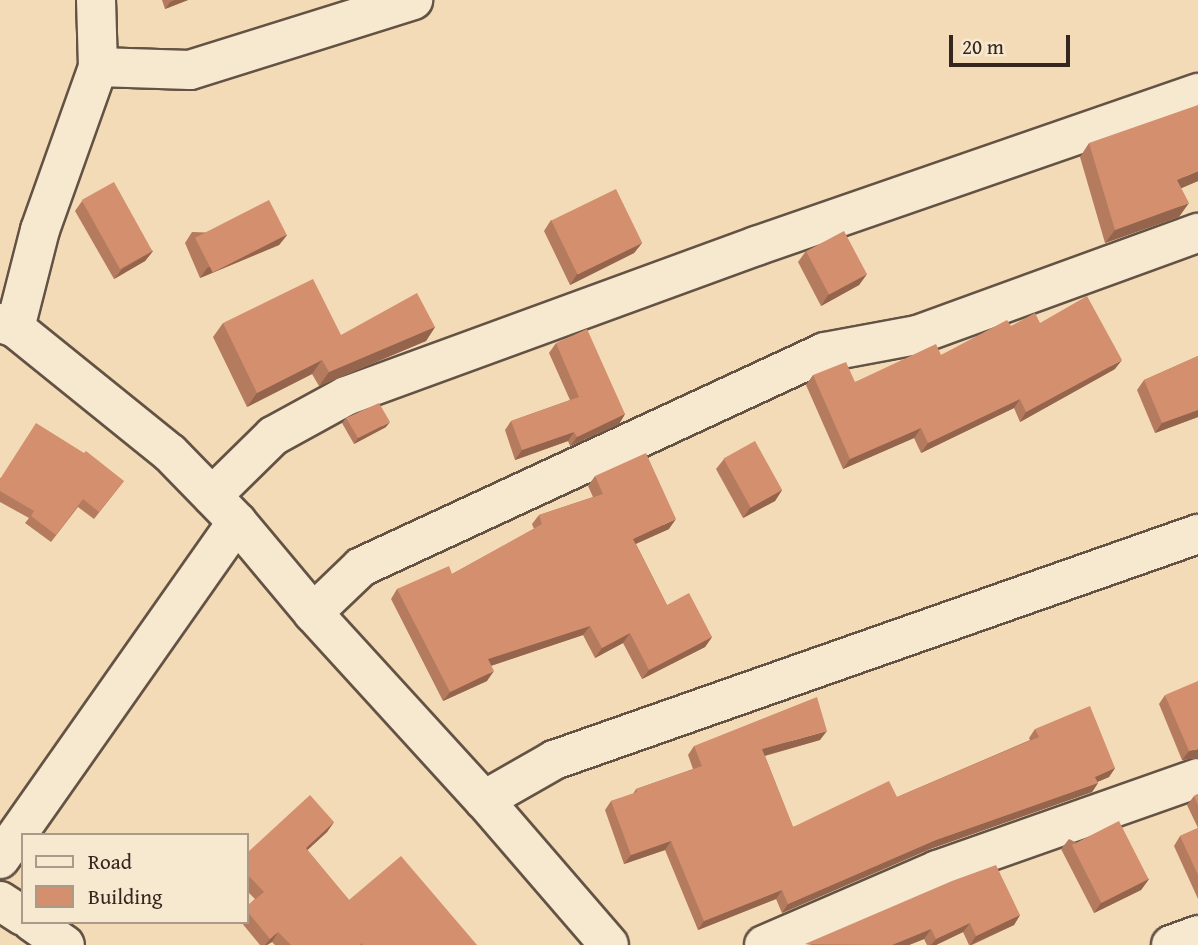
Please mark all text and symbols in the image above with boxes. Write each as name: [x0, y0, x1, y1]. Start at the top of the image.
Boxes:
scale bar: [953, 21, 1074, 65]
text: 20 m: [962, 31, 1004, 62]
legend: [21, 833, 248, 924]
text: Road: [88, 846, 132, 877]
text: Building: [88, 881, 162, 912]

